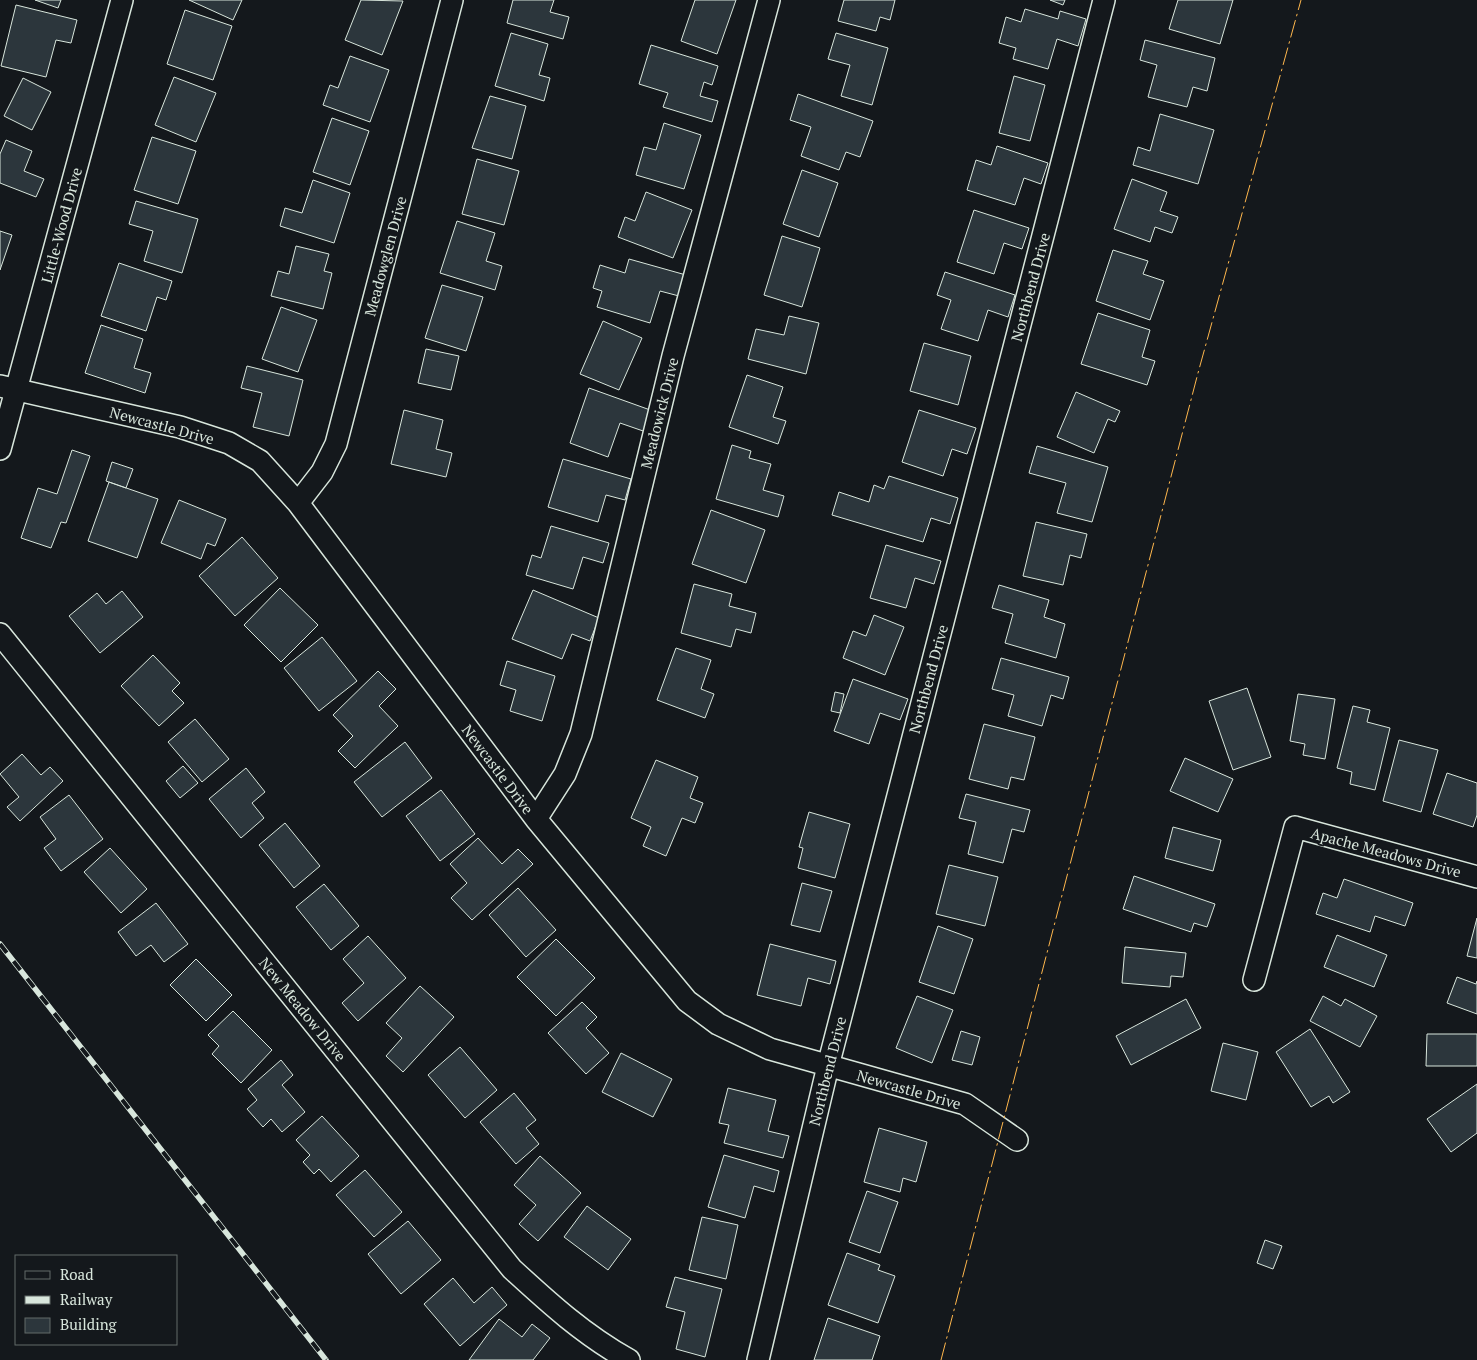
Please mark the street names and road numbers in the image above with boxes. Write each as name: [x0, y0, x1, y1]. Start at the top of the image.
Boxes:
street label: Little-Wood Drive: [36, 165, 86, 285]
street label: Meadowglen Drive: [359, 194, 411, 318]
street label: Northbend Drive: [1006, 230, 1054, 344]
street label: Meadowick Drive: [635, 355, 683, 471]
street label: Newcastle Drive: [108, 401, 216, 449]
street label: Northbend Drive: [904, 622, 952, 736]
street label: Newcastle Drive: [458, 720, 538, 818]
street label: Apache Meadows Drive: [1309, 822, 1463, 882]
street label: New Meadow Drive: [255, 953, 351, 1065]
street label: Northbend Drive: [804, 1014, 850, 1128]
street label: Newcastle Drive: [855, 1065, 963, 1113]

